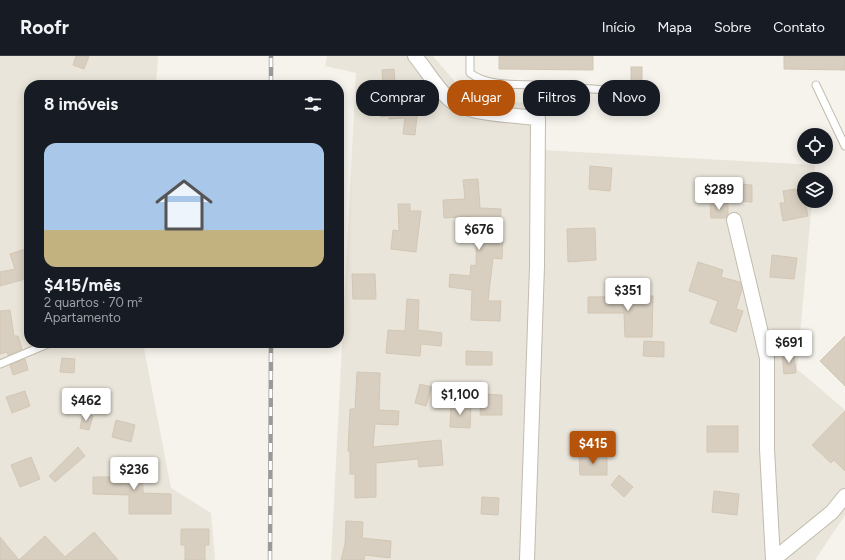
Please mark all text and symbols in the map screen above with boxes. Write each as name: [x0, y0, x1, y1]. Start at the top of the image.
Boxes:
text: Roofr: [20, 16, 69, 39]
text: Início: [602, 19, 635, 36]
text: Mapa: [657, 19, 692, 36]
text: Sobre: [714, 19, 751, 36]
text: Contato: [773, 19, 825, 36]
chip: Comprar: [356, 80, 439, 116]
chip: Alugar: [447, 80, 515, 116]
chip: Filtros: [523, 80, 590, 116]
chip: Novo: [598, 80, 660, 116]
icon: filters: [302, 93, 324, 115]
text: 8 imóveis: [44, 94, 118, 114]
map controls: [797, 128, 833, 208]
button: locate: [797, 128, 833, 164]
icon: home: [148, 169, 220, 241]
button: layers: [797, 172, 833, 208]
pin: $289: [695, 177, 743, 211]
text: $289: [704, 182, 734, 197]
pin: $676: [455, 217, 503, 251]
text: $676: [464, 222, 494, 237]
text: $415/mês: [44, 275, 121, 295]
pin: $351: [604, 278, 652, 312]
text: $351: [614, 283, 642, 298]
text: 2 quartos · 70 m²: [44, 295, 143, 310]
text: Apartamento: [44, 310, 121, 325]
pin: $691: [765, 330, 813, 364]
text: $691: [775, 335, 803, 350]
pin: $1,100: [427, 382, 493, 416]
text: $1,100: [441, 387, 479, 402]
pin: $462: [62, 388, 110, 422]
text: $462: [71, 393, 101, 408]
pin: $415: [569, 431, 617, 465]
text: $415: [579, 436, 607, 451]
pin: $236: [110, 457, 158, 491]
text: $236: [119, 462, 149, 477]

